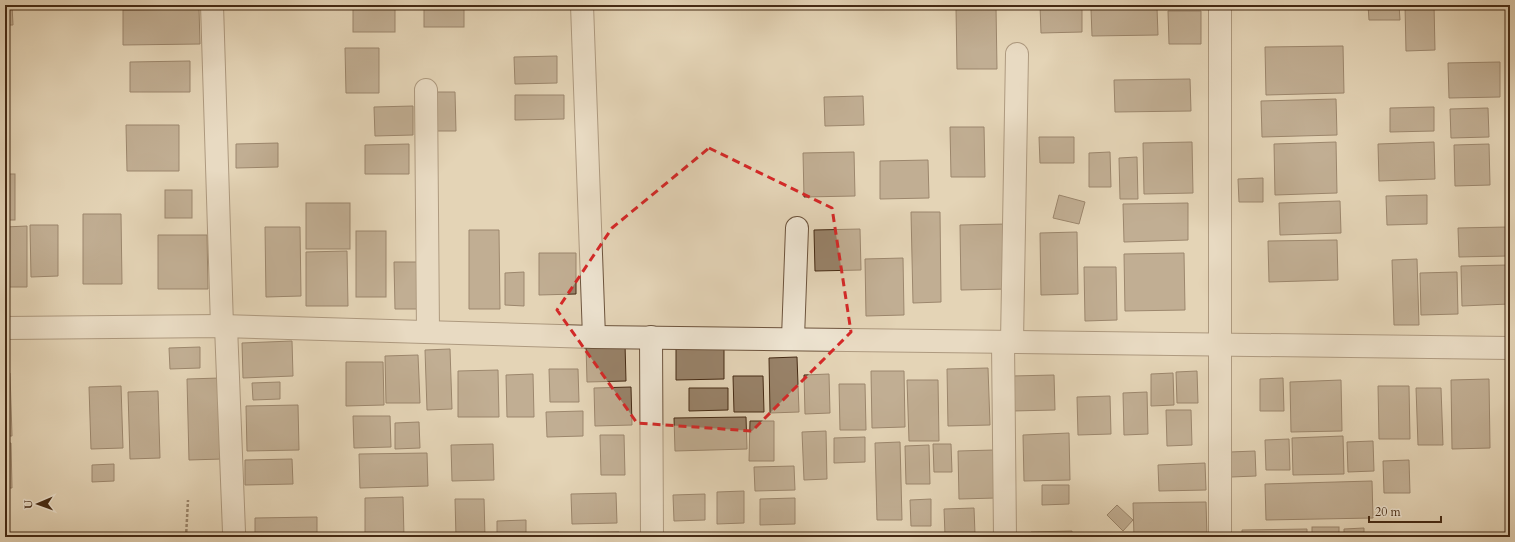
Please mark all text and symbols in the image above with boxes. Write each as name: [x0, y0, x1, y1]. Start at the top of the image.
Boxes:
north arrow: [18, 484, 58, 524]
scale bar: [1369, 498, 1441, 524]
text: U: [21, 500, 36, 509]
text: 20 m: [1375, 504, 1402, 520]

